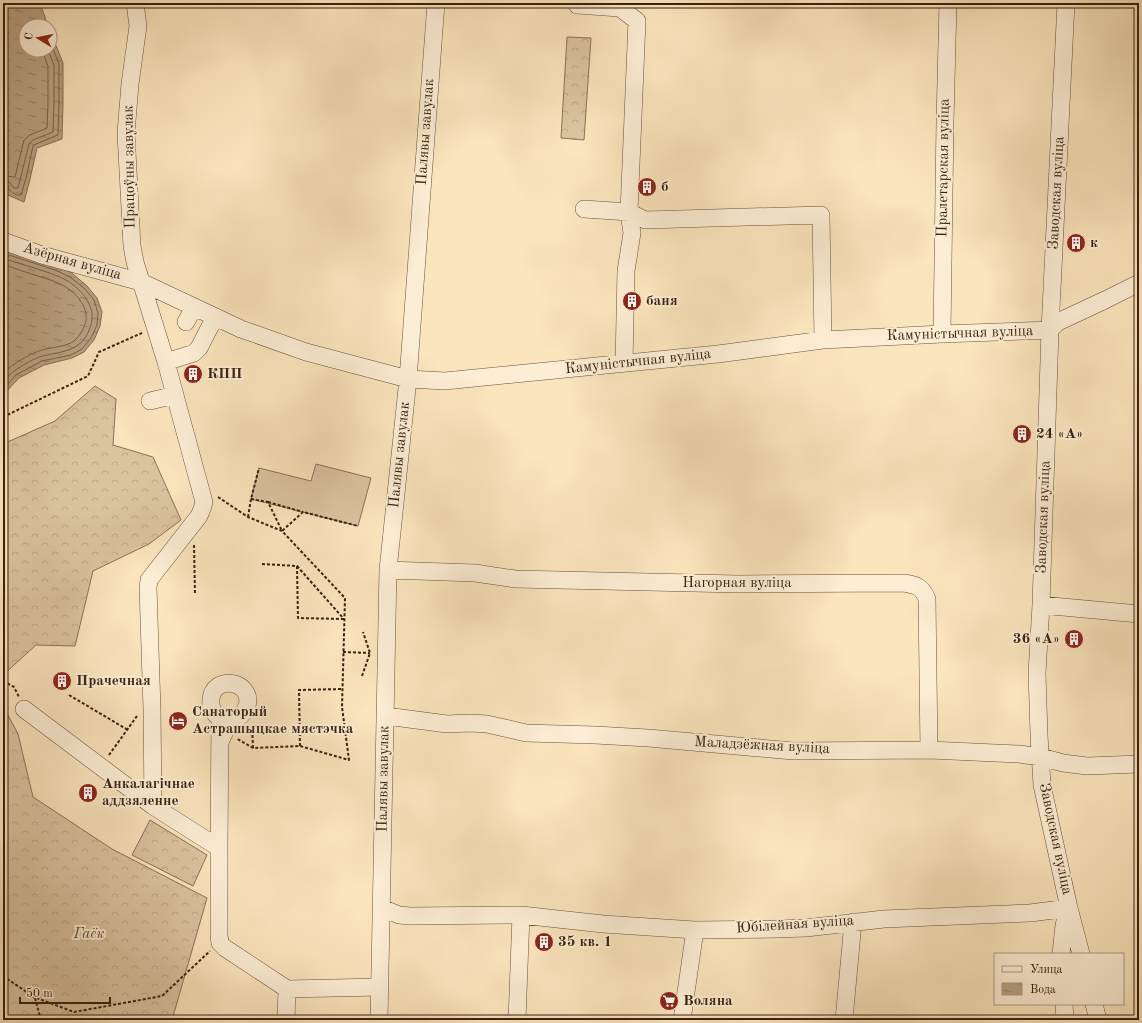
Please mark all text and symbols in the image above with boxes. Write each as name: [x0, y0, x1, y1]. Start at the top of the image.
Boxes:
north arrow: [18, 18, 58, 58]
text: С: [24, 32, 36, 41]
street label: Палявы завулак: [415, 78, 437, 186]
street label: Пралетарская вуліца: [935, 98, 953, 238]
street label: Працоўны завулак: [121, 105, 139, 229]
street label: Заводская вуліца: [1047, 135, 1067, 250]
building icon: б: [636, 176, 658, 198]
place label: б: [661, 180, 669, 195]
building icon: к: [1065, 232, 1087, 254]
place label: к: [1090, 236, 1098, 251]
street label: Азёрная вуліца: [21, 241, 124, 283]
building icon: баня: [621, 290, 643, 312]
place label: баня: [646, 294, 678, 309]
street label: Камуністычная вуліца: [886, 324, 1034, 344]
street label: Камуністычная вуліца: [564, 347, 712, 377]
building icon: КПП: [182, 363, 204, 385]
place label: КПП: [207, 367, 242, 382]
street label: Палявы завулак: [387, 401, 413, 509]
building icon: 24 «А»: [1011, 423, 1033, 445]
place label: 24 «А»: [1036, 427, 1083, 442]
street label: Заводская вуліца: [1035, 459, 1053, 574]
street label: Нагорная вуліца: [682, 576, 792, 591]
building icon: 36 «А»: [1063, 628, 1085, 650]
place label: 36 «А»: [1013, 632, 1060, 647]
building icon: Прачечная: [51, 670, 73, 692]
place label: Прачечная: [76, 674, 151, 689]
place label: Санаторый Астрашыцкае мястэчка: [192, 705, 354, 737]
hotel icon: Санаторый Астрашыцкае мястэчка: [167, 710, 189, 732]
street label: Палявы завулак: [376, 725, 392, 832]
street label: Маладзёжная вуліца: [694, 735, 831, 757]
place label: Анкалагічнае аддзяленне: [102, 777, 195, 809]
building icon: Анкалагічнае аддзяленне: [77, 782, 99, 804]
street label: Заводская вуліца: [1036, 782, 1074, 897]
street label: Юбілейная вуліца: [736, 913, 855, 937]
park label: Гаёк: [72, 927, 105, 942]
building icon: 35 кв. 1: [533, 931, 555, 953]
place label: 35 кв. 1: [558, 935, 612, 950]
legend: [994, 953, 1124, 1005]
text: Улица: [1030, 964, 1063, 976]
scale bar: [20, 979, 110, 1005]
text: Вода: [1030, 984, 1056, 996]
text: 50 m: [26, 987, 53, 1000]
supermarket icon: Воляна: [658, 990, 680, 1012]
place label: Воляна: [683, 994, 733, 1009]

